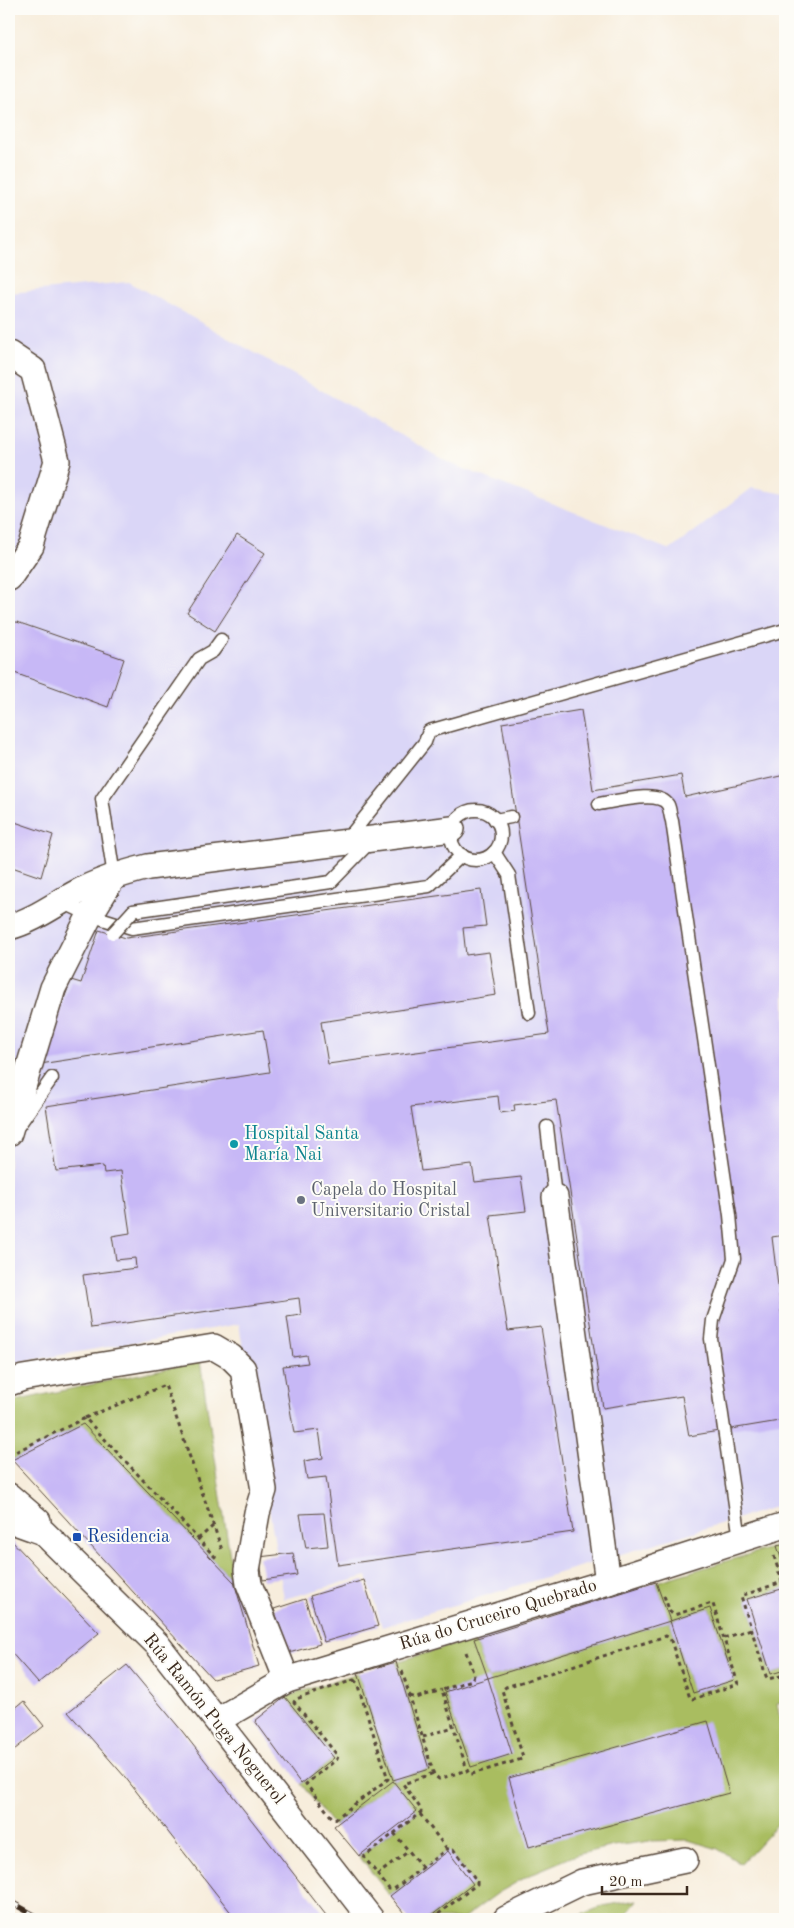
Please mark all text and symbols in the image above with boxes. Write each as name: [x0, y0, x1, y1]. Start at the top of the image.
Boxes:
place label: Hospital Santa María Nai: [244, 1125, 359, 1164]
marker: Hospital Santa María Nai: [228, 1138, 240, 1150]
place label: Capela do Hospital Universitario Cristal: [311, 1181, 470, 1220]
marker: Capela do Hospital Universitario Cristal: [295, 1194, 307, 1206]
place label: Residencia: [87, 1528, 170, 1546]
marker: Residencia: [71, 1531, 83, 1543]
street label: Rúa do Cruceiro Quebrado: [397, 1576, 599, 1654]
street label: Rúa Ramón Puga Noguerol: [140, 1630, 288, 1808]
scale bar: [602, 1863, 686, 1895]
text: 20 m: [609, 1875, 643, 1890]

